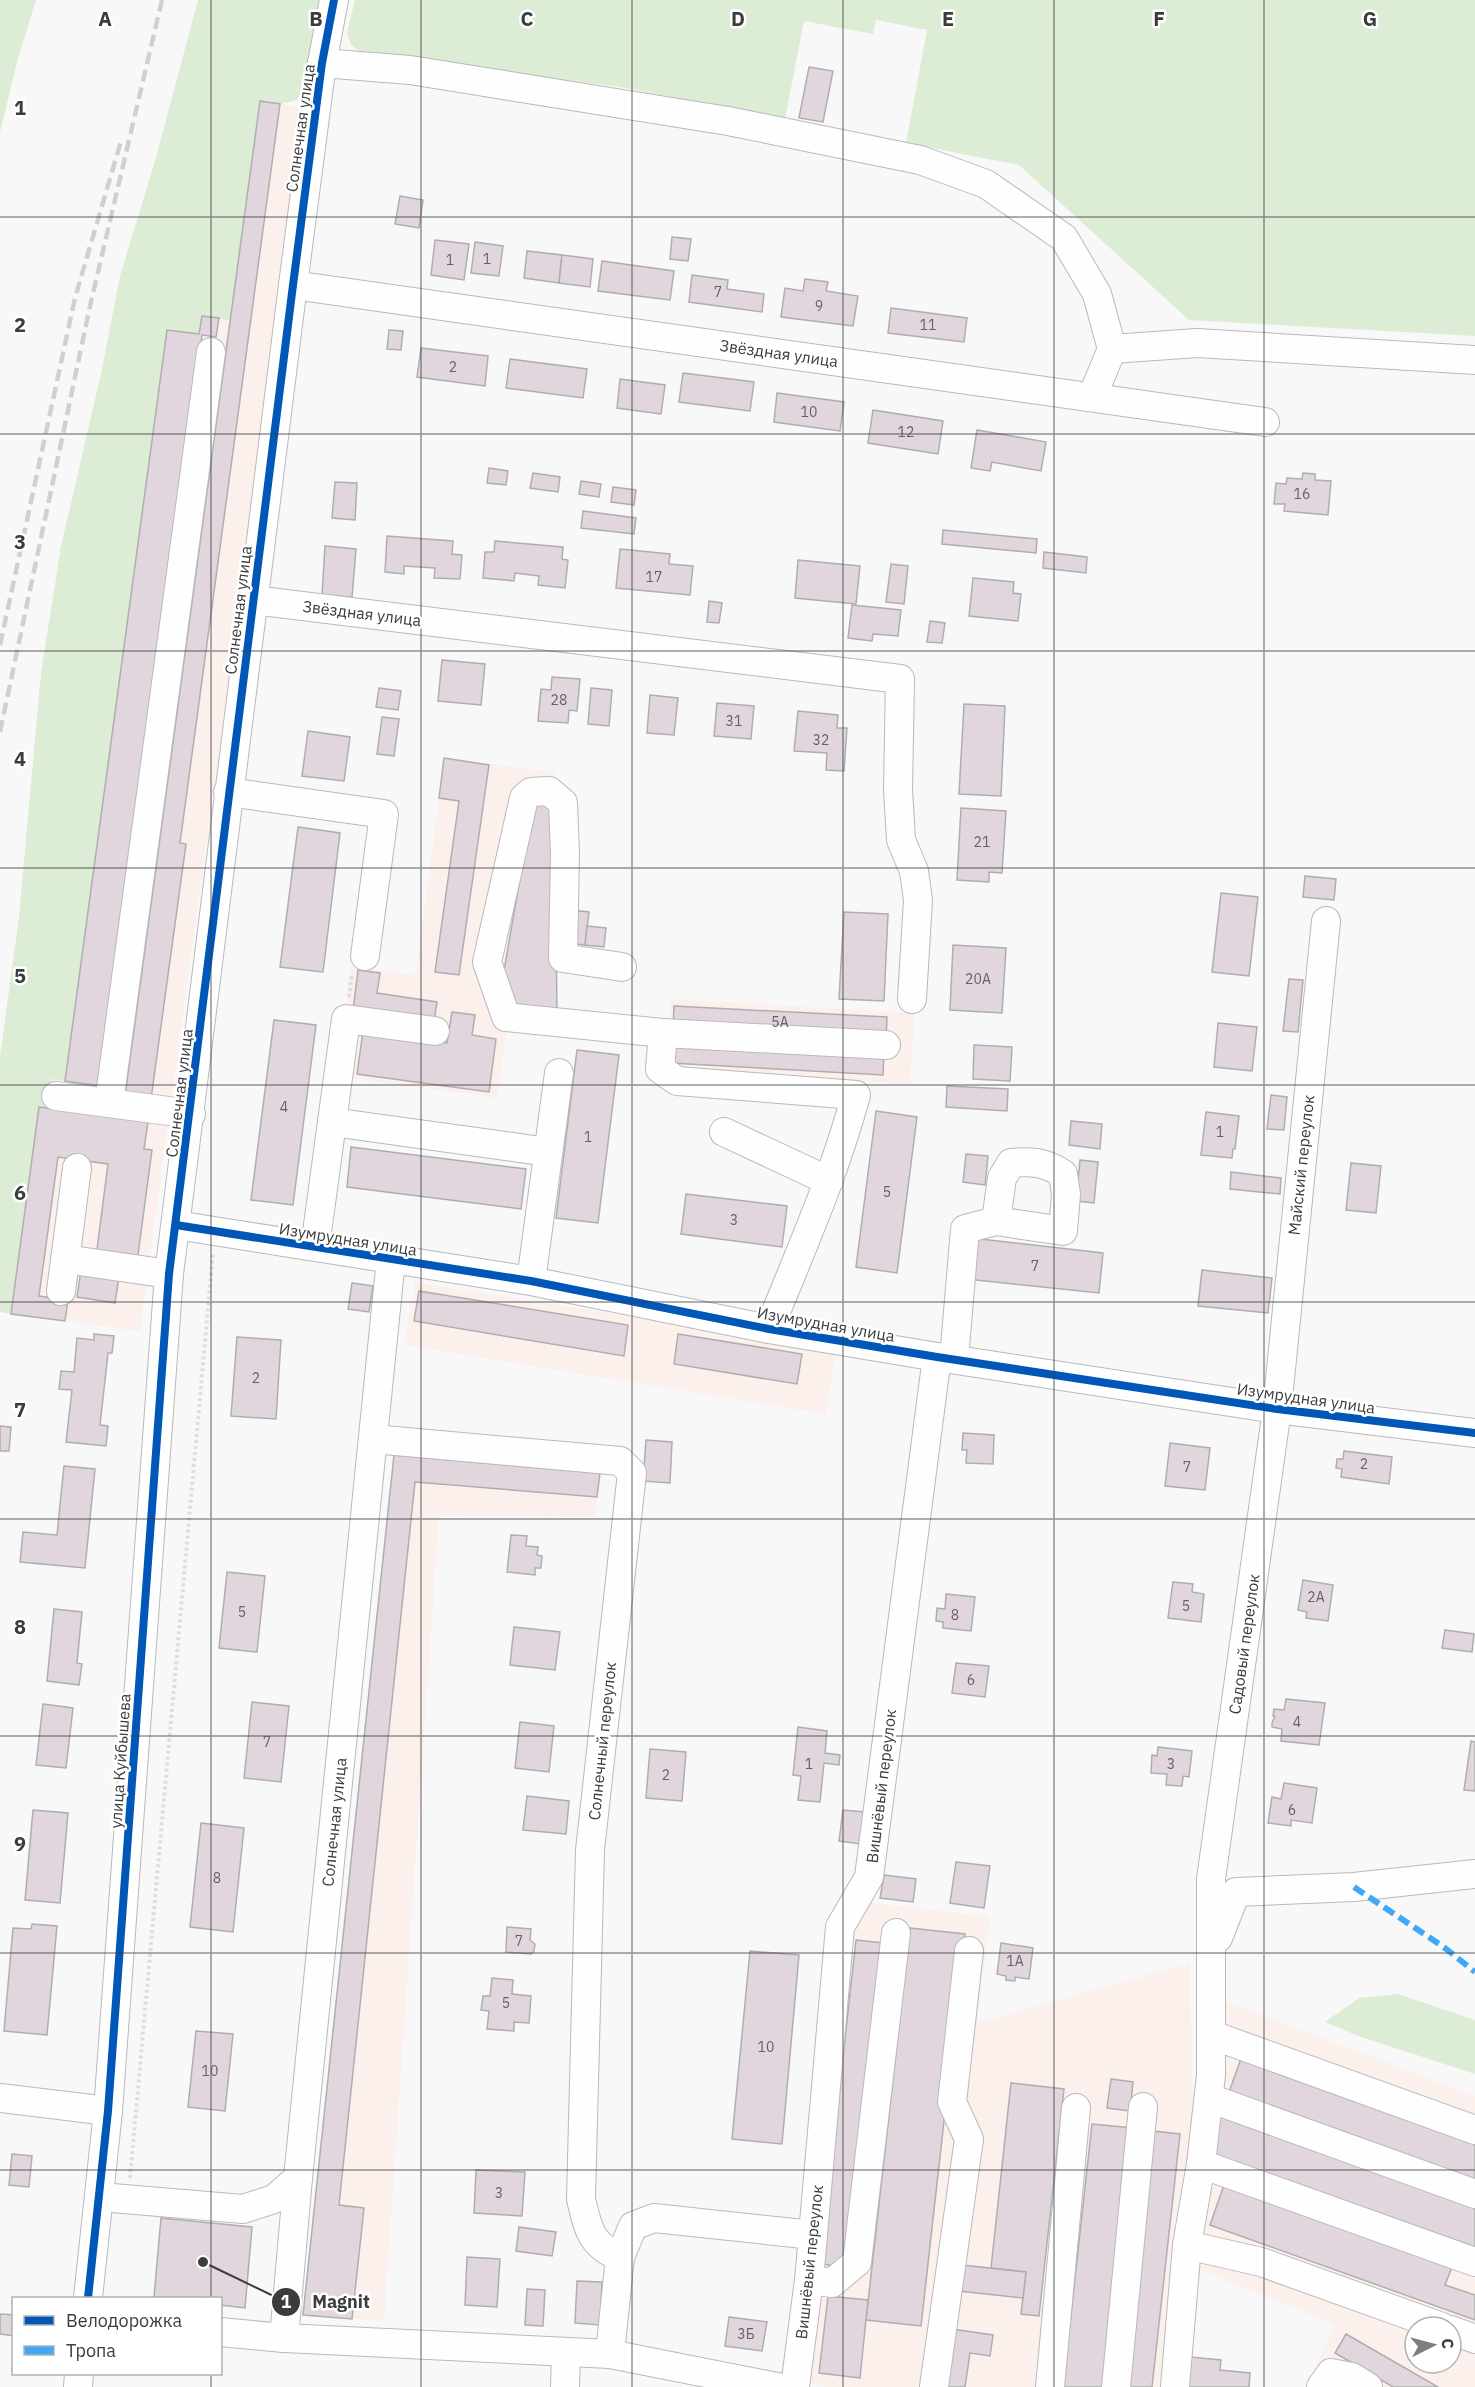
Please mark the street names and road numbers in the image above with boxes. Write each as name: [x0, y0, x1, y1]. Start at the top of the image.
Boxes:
street label: Солнечная улица: [281, 62, 319, 193]
street label: Звёздная улица: [718, 335, 840, 371]
street label: Солнечная улица: [220, 544, 256, 675]
street label: Звёздная улица: [302, 596, 423, 630]
street label: Солнечная улица: [161, 1027, 197, 1158]
street label: Майский переулок: [1284, 1094, 1318, 1236]
street label: Изумрудная улица: [278, 1218, 419, 1260]
street label: Изумрудная улица: [756, 1302, 897, 1346]
street label: Изумрудная улица: [1236, 1378, 1377, 1418]
street label: Садовый переулок: [1224, 1572, 1264, 1715]
street label: Солнечный переулок: [584, 1661, 620, 1821]
street label: улица Куйбышева: [105, 1692, 135, 1829]
street label: Вишнёвый переулок: [862, 1708, 900, 1864]
street label: Солнечная улица: [317, 1756, 351, 1887]
street label: Вишнёвый переулок: [791, 2184, 827, 2340]

